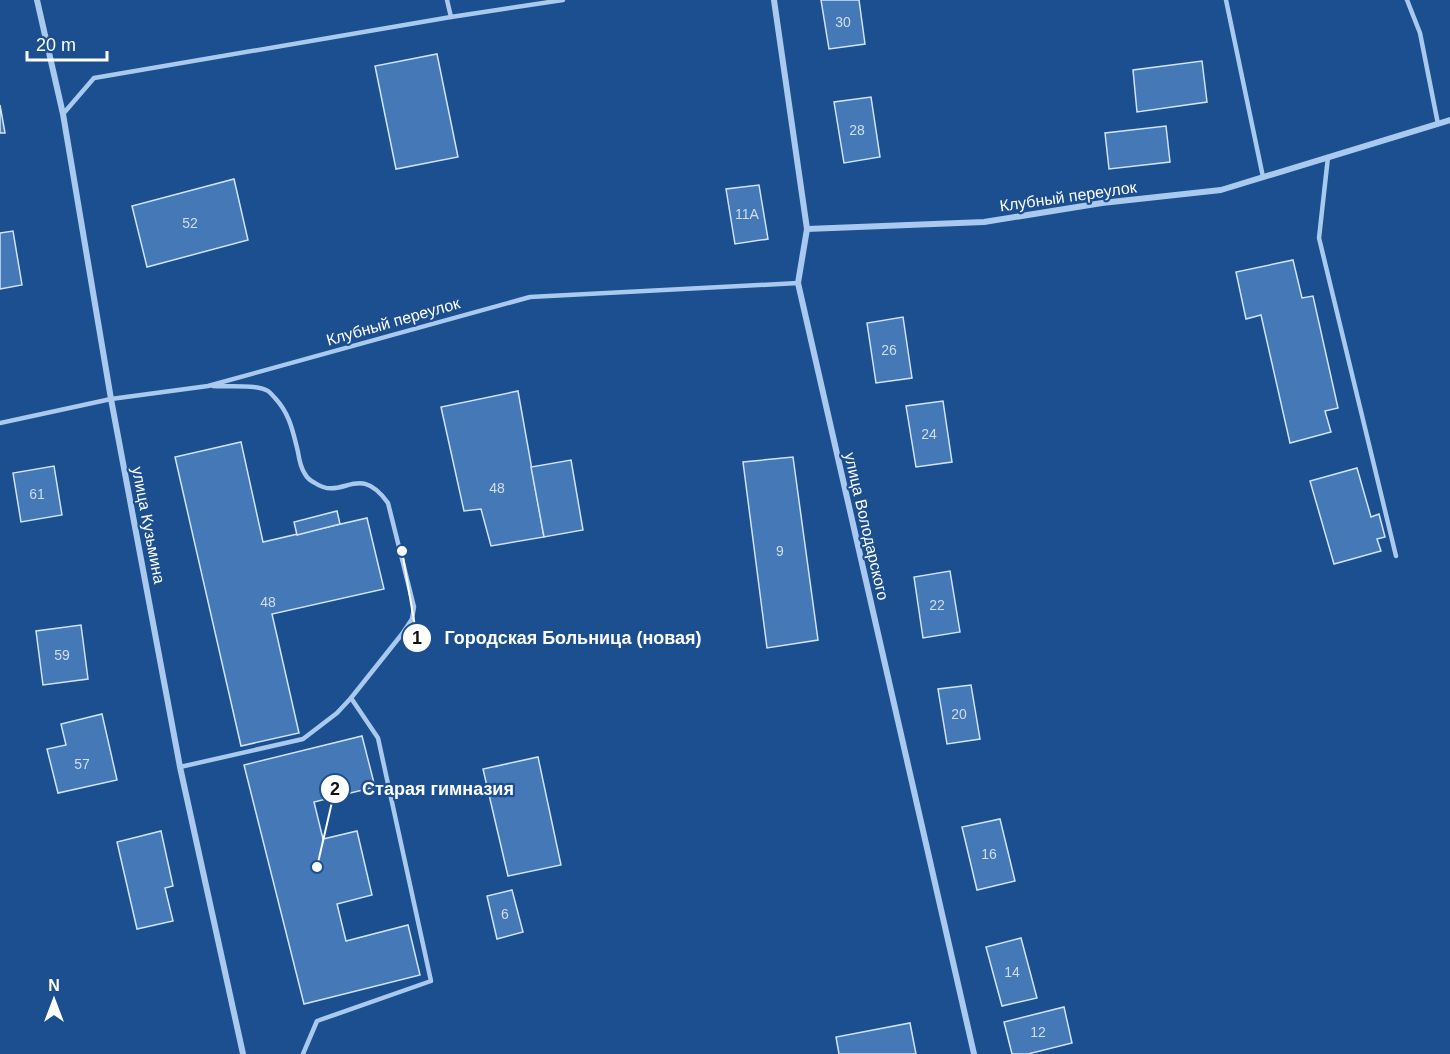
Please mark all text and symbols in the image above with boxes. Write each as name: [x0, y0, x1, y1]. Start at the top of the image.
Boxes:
house number: 30: [835, 14, 851, 30]
scale bar: [27, 24, 106, 62]
text: 20 m: [36, 35, 76, 55]
house number: 28: [849, 122, 865, 138]
street label: Клубный переулок: [999, 178, 1139, 215]
house number: 11А: [735, 206, 760, 222]
house number: 52: [182, 215, 198, 231]
street label: Клубный переулок: [324, 294, 463, 349]
house number: 26: [881, 342, 897, 358]
house number: 24: [921, 426, 937, 442]
street label: улица Володарского: [841, 450, 892, 602]
street label: улица Кузьмина: [129, 465, 168, 585]
house number: 48: [489, 480, 505, 496]
house number: 61: [29, 486, 45, 502]
house number: 9: [776, 543, 784, 559]
house number: 48: [260, 594, 276, 610]
house number: 22: [929, 597, 945, 613]
callout: Городская Больница (новая): [402, 620, 713, 656]
text: 1: [412, 628, 422, 648]
text: Городская Больница (новая): [444, 628, 702, 648]
house number: 59: [54, 647, 70, 663]
house number: 20: [951, 706, 967, 722]
house number: 57: [74, 756, 90, 772]
callout: Старая гимназия: [320, 771, 526, 807]
text: 2: [330, 779, 340, 799]
text: Старая гимназия: [362, 779, 514, 799]
house number: 16: [981, 846, 997, 862]
house number: 6: [501, 906, 509, 922]
house number: 14: [1004, 964, 1020, 980]
north arrow: [24, 970, 84, 1030]
text: N: [48, 977, 60, 994]
house number: 12: [1030, 1024, 1046, 1040]

